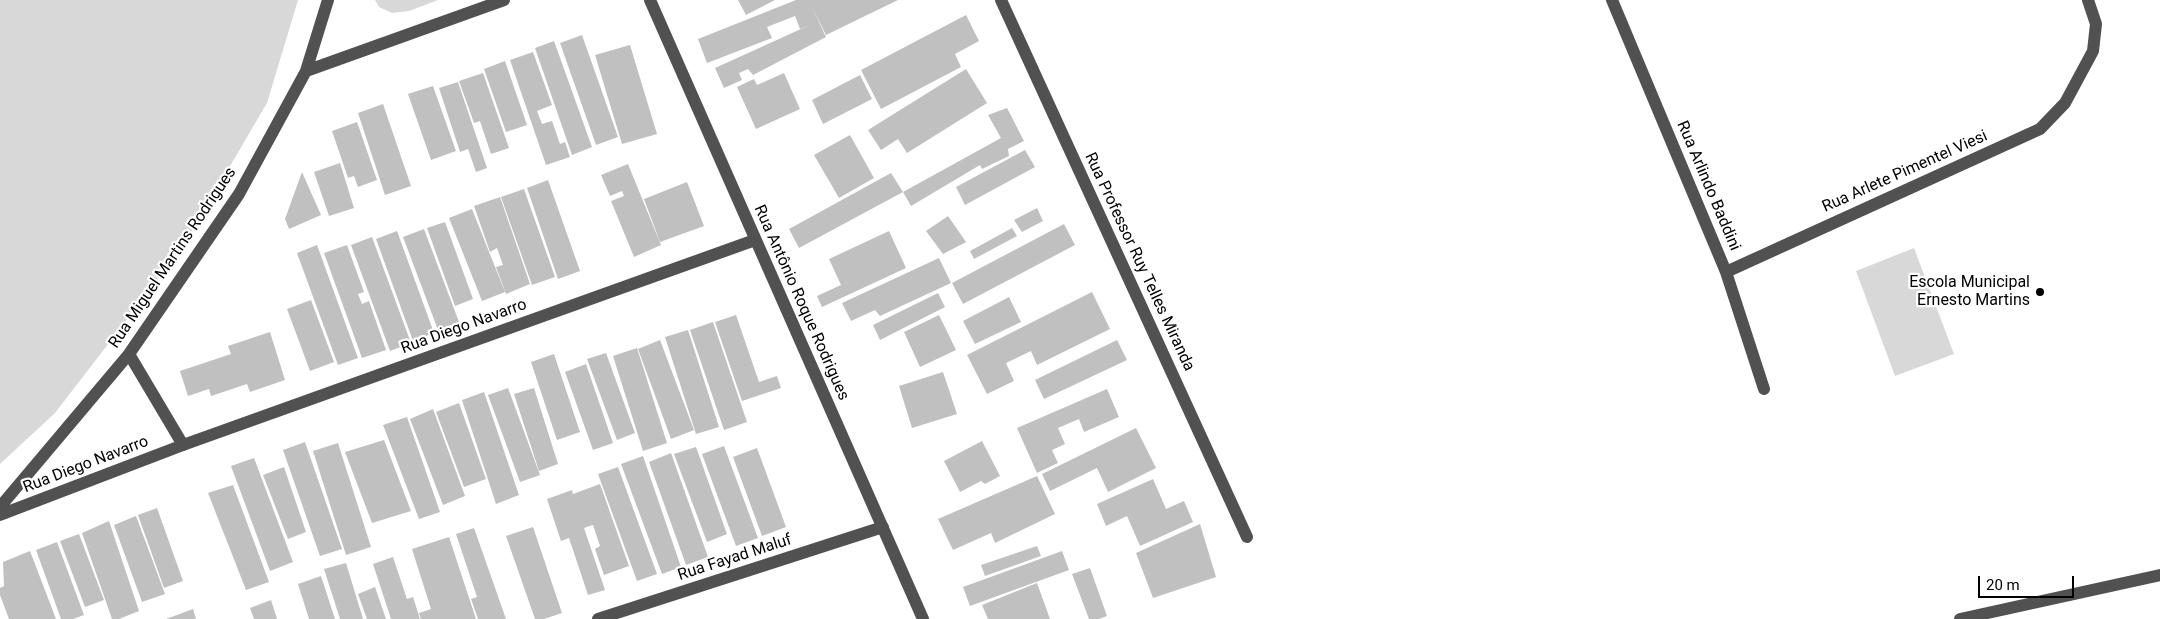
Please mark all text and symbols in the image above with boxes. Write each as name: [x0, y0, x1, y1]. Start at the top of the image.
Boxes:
street label: Rua Arlindo Baddini: [1672, 118, 1744, 254]
street label: Rua Arlete Pimentel Viesi: [1819, 127, 1991, 217]
street label: Rua Professor Ruy Telles Miranda: [1080, 150, 1198, 374]
street label: Rua Miguel Martins Rodrigues: [105, 164, 241, 352]
street label: Rua Antônio Roque Rodrigues: [749, 202, 853, 404]
place label: Escola Municipal Ernesto Martins: [1909, 273, 2030, 311]
marker: Escola Municipal Ernesto Martins: [2034, 286, 2046, 298]
street label: Rua Diego Navarro: [398, 295, 530, 359]
street label: Rua Diego Navarro: [21, 432, 151, 498]
street label: Rua Fayad Maluf: [676, 531, 794, 585]
scale bar: [1980, 566, 2076, 598]
text: 20 m: [1986, 576, 2020, 594]

